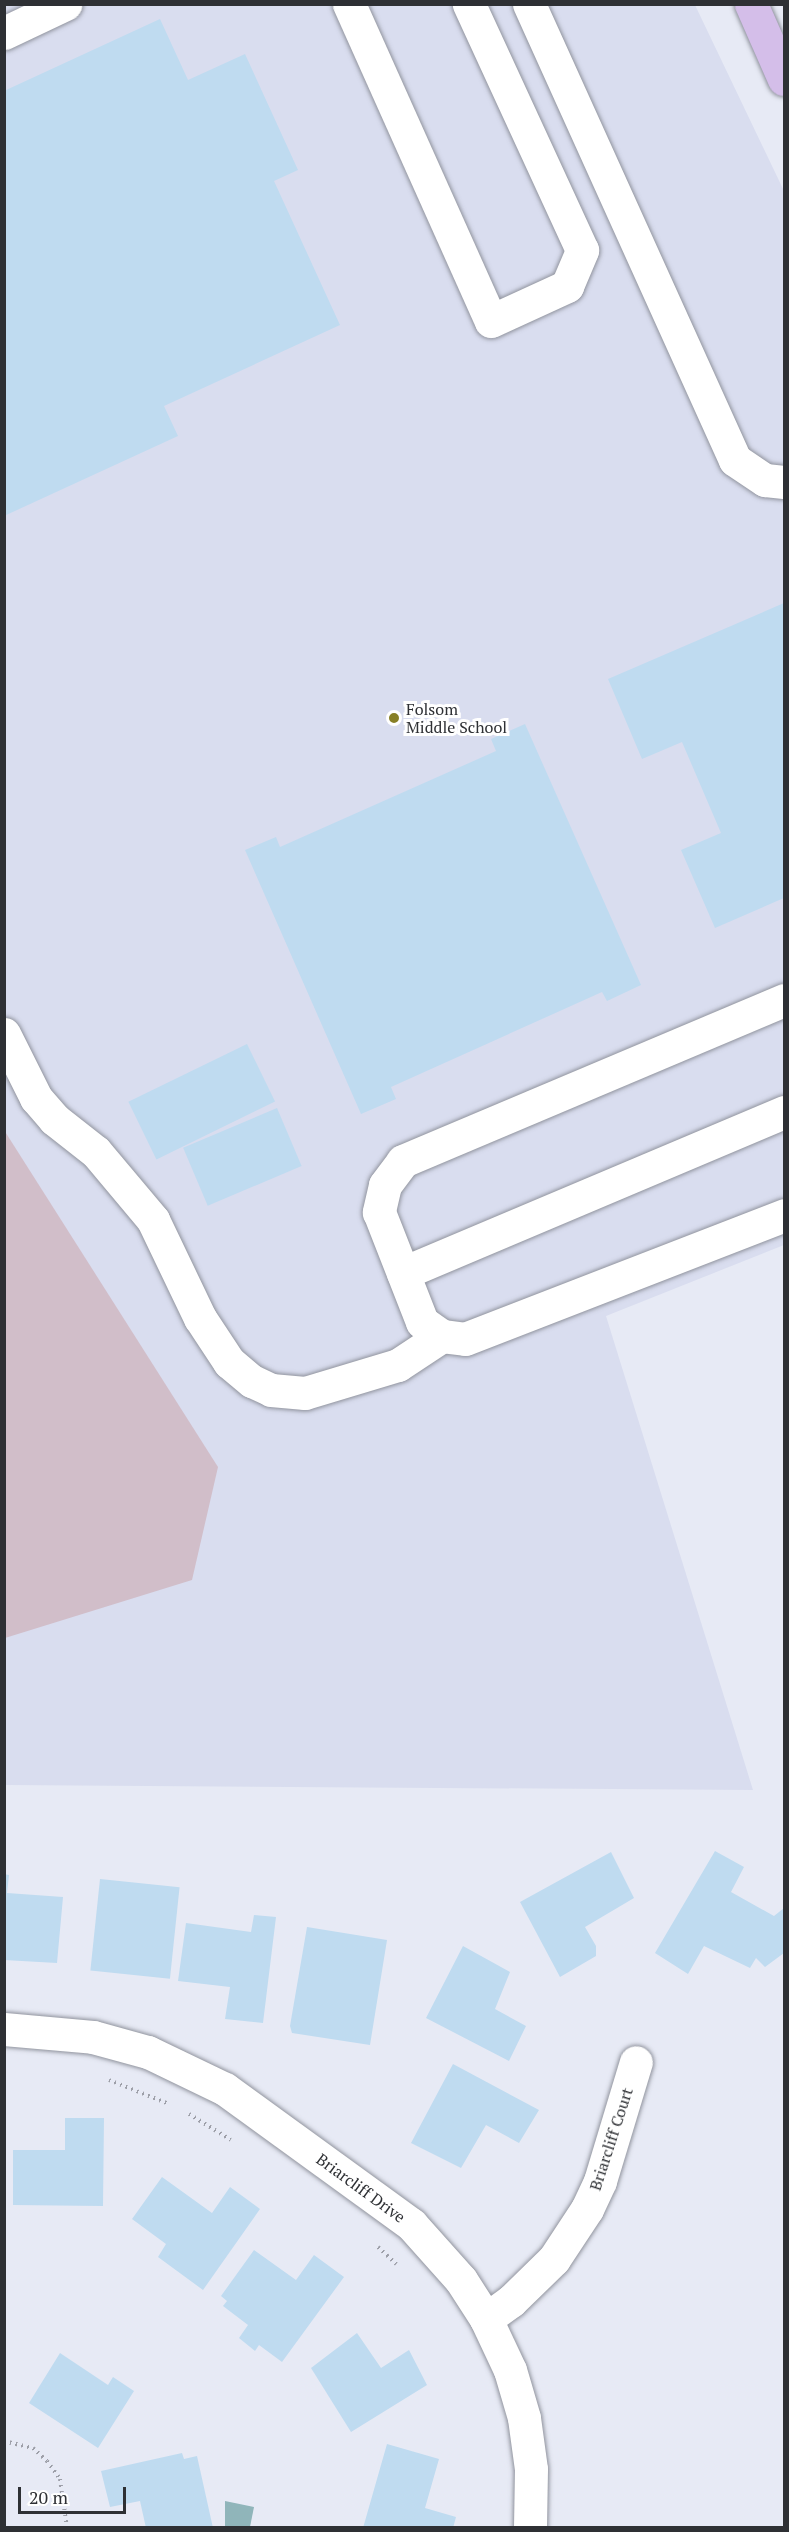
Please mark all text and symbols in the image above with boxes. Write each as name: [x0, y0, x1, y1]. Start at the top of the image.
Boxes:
place label: Folsom Middle School: [406, 699, 507, 737]
marker: Folsom Middle School: [387, 711, 401, 725]
street label: Briarcliff Court: [585, 2085, 637, 2193]
street label: Briarcliff Drive: [313, 2149, 409, 2227]
scale bar: [21, 2475, 129, 2513]
text: 20 m: [29, 2485, 68, 2509]

